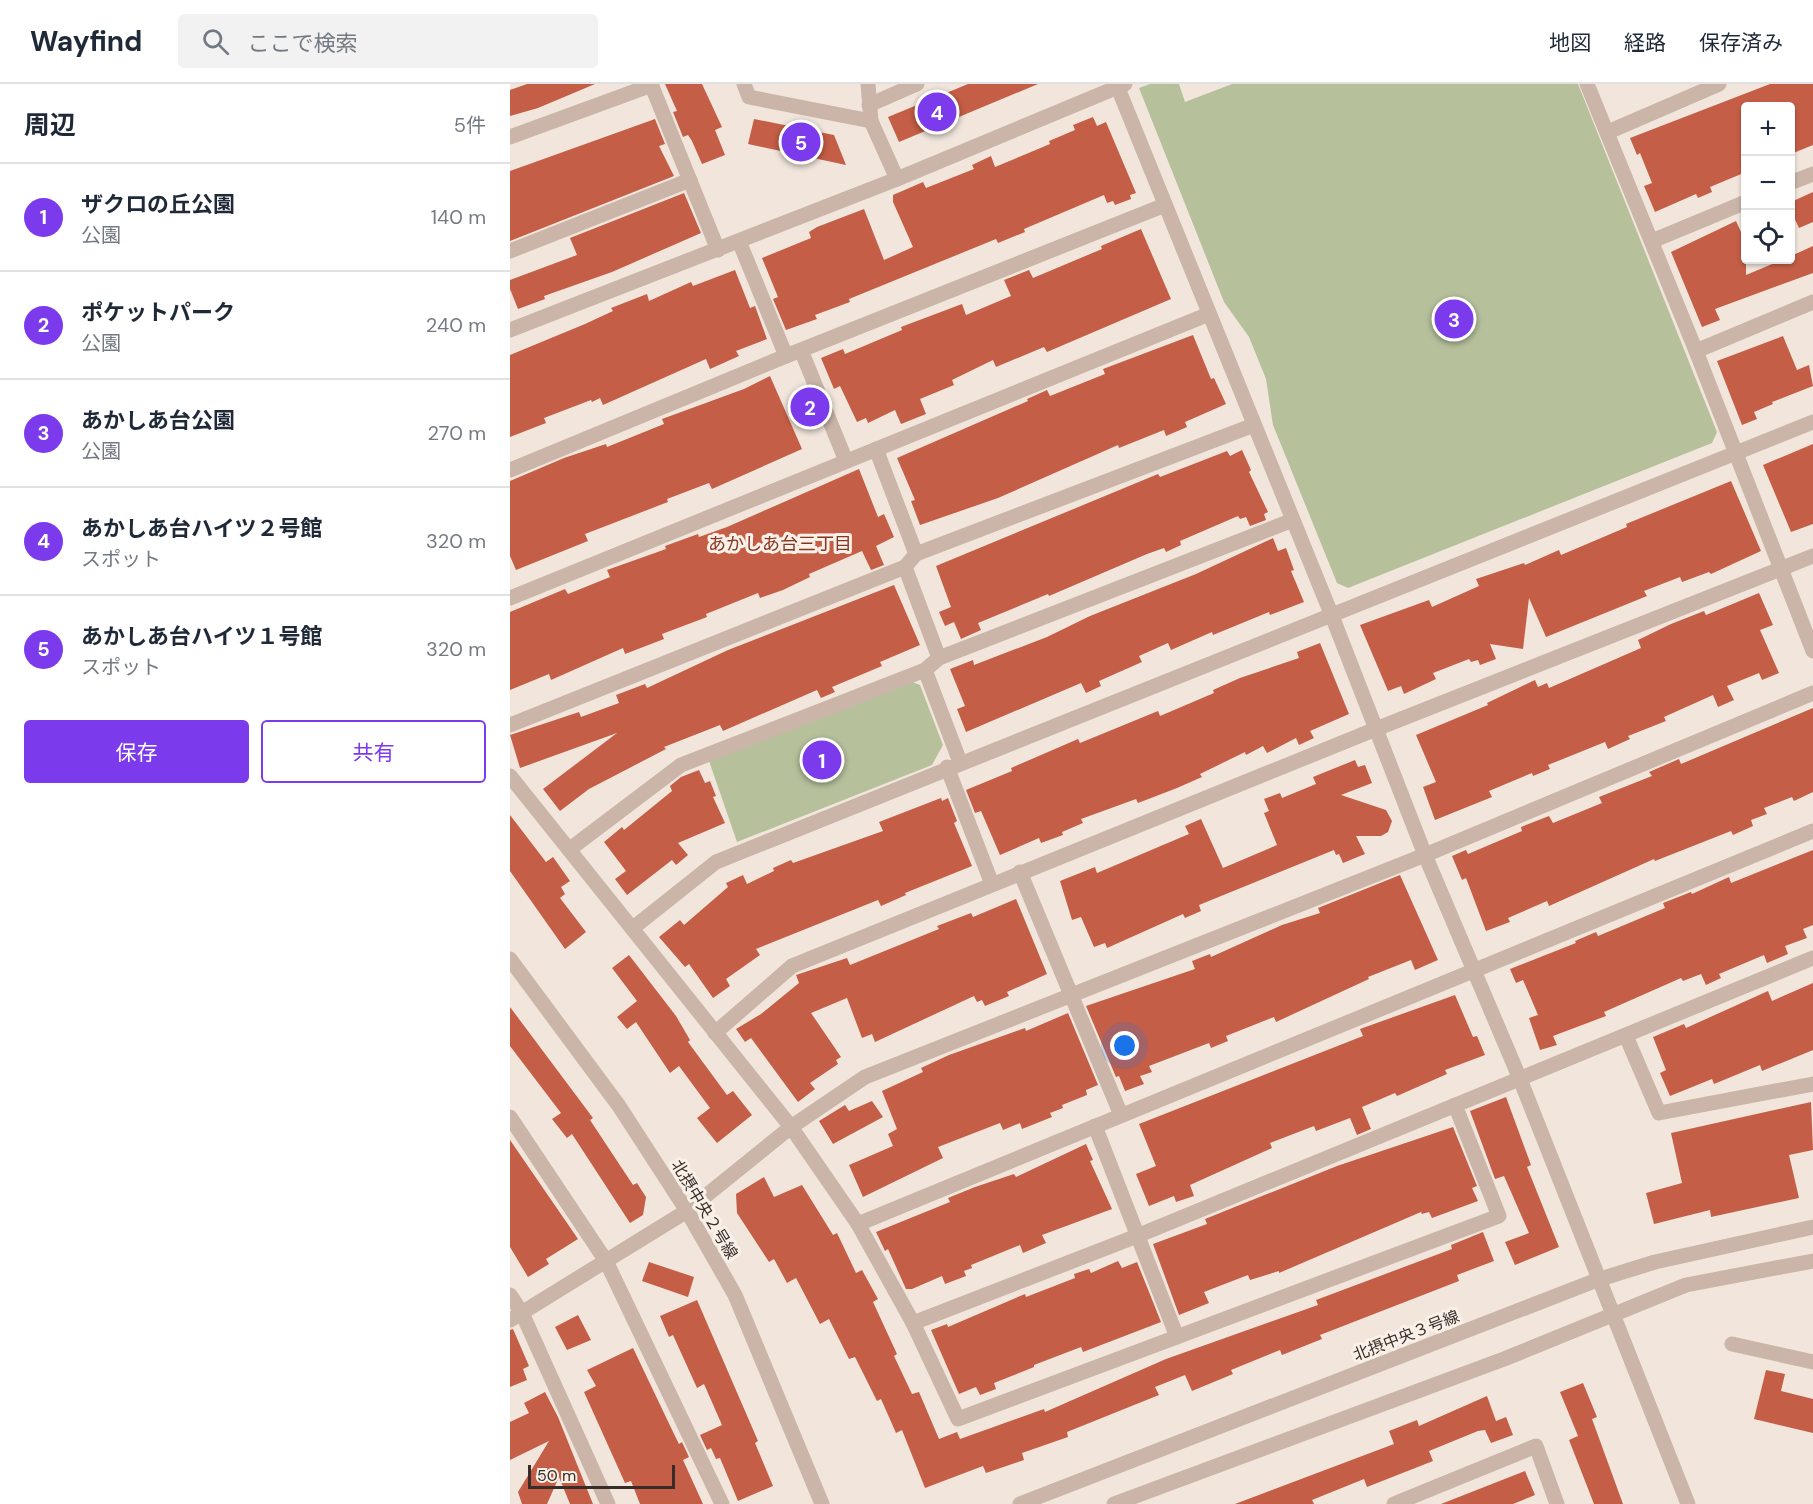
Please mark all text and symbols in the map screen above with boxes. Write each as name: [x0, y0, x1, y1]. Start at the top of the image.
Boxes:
search box: [178, 14, 598, 68]
text: Wayfind: [30, 23, 142, 60]
icon: search: [199, 25, 232, 58]
text: ここで検索: [247, 29, 357, 58]
text: 地図: [1549, 29, 1591, 57]
text: 経路: [1624, 29, 1666, 57]
text: 保存済み: [1699, 29, 1783, 57]
pin: 4: [918, 90, 956, 135]
map controls: [1741, 102, 1795, 264]
button: +: [1741, 102, 1795, 156]
text: 周辺: [24, 108, 76, 142]
text: 5件: [454, 112, 486, 138]
pin: 5: [782, 120, 820, 164]
button: −: [1741, 156, 1795, 210]
text: ザクロの丘公園: [81, 190, 235, 219]
text: 1: [40, 204, 47, 230]
text: 140 m: [431, 204, 486, 230]
button: locate: [1741, 210, 1795, 264]
text: 公園: [81, 222, 121, 248]
pin: 3: [1434, 296, 1474, 342]
text: ポケットパーク: [81, 298, 235, 327]
text: 2: [38, 312, 49, 338]
text: 240 m: [426, 312, 486, 338]
text: 公園: [81, 330, 121, 356]
pin: 2: [790, 384, 830, 430]
text: あかしあ台公園: [81, 406, 235, 435]
text: 3: [37, 420, 50, 446]
text: 270 m: [428, 420, 486, 446]
text: 公園: [81, 438, 121, 464]
text: あかしあ台ハイツ２号館: [81, 514, 323, 543]
text: 4: [37, 528, 50, 554]
text: 320 m: [426, 528, 486, 554]
district label: あかしあ台三丁目: [708, 532, 852, 556]
text: スポット: [81, 546, 161, 572]
text: あかしあ台ハイツ１号館: [81, 622, 323, 651]
text: 5: [37, 636, 50, 662]
text: 320 m: [426, 636, 486, 662]
text: スポット: [81, 654, 161, 680]
button: 保存: [24, 720, 249, 783]
button: 共有: [261, 720, 486, 783]
pin: 1: [802, 738, 842, 782]
your location: [1110, 1031, 1139, 1060]
street label: 北摂中央２号線: [667, 1156, 742, 1263]
street label: 北摂中央３号線: [1350, 1306, 1462, 1365]
scale bar: [528, 1462, 675, 1490]
text: 50 m: [537, 1465, 576, 1486]

